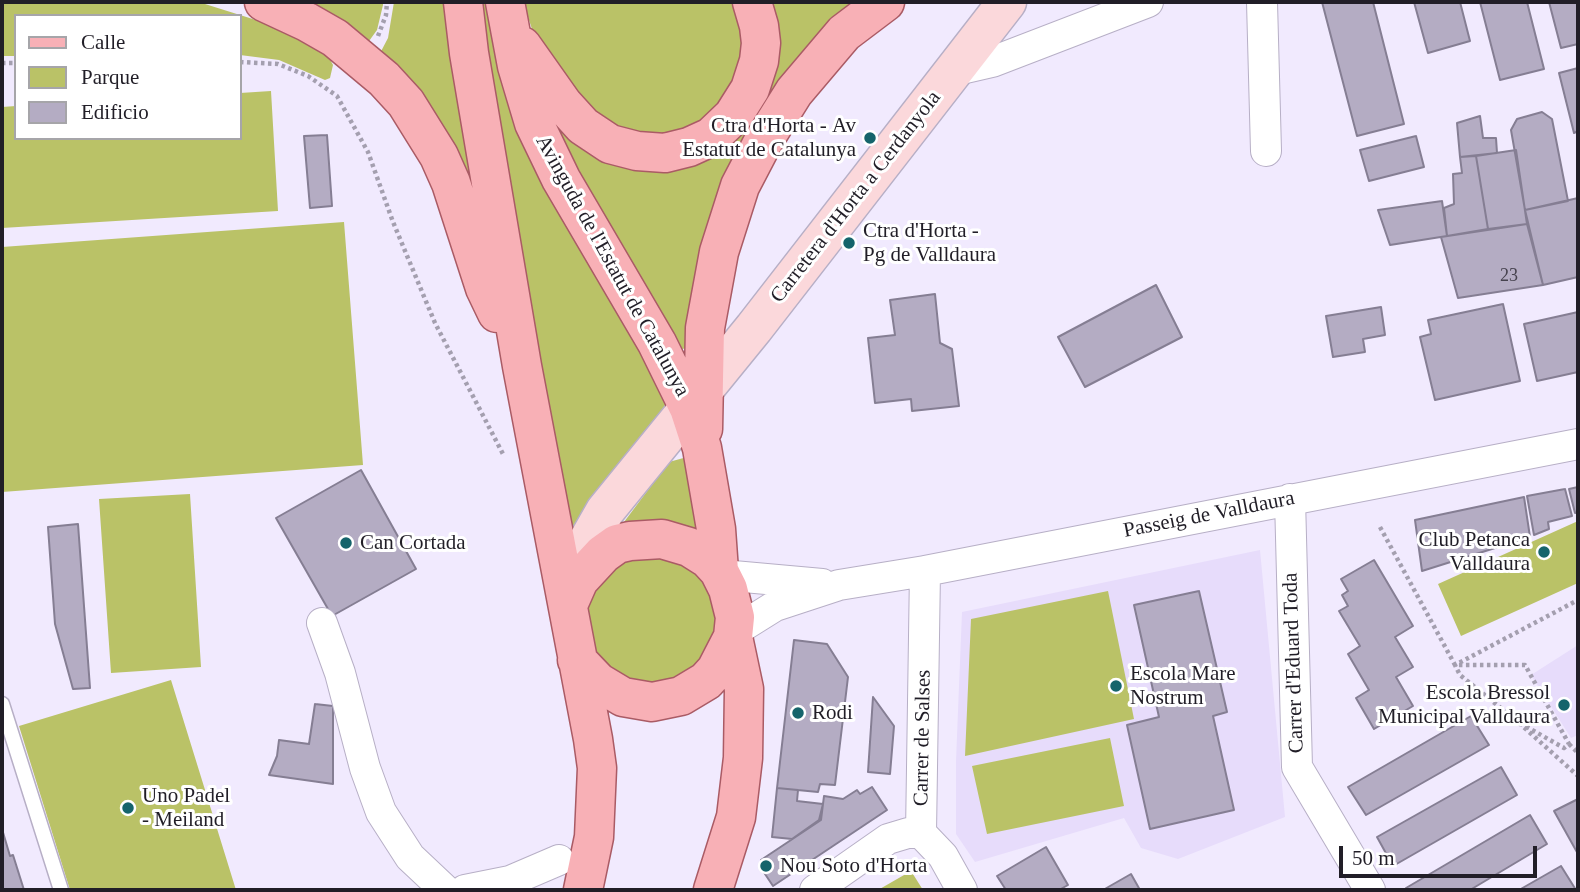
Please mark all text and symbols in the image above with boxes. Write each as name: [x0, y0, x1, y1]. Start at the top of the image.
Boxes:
legend: [14, 14, 242, 140]
text: Calle: [81, 30, 125, 54]
text: Parque: [81, 65, 139, 89]
street label: Carretera d'Horta a Cerdanyola: [765, 86, 947, 308]
text: Edificio: [81, 100, 149, 124]
place label: Ctra d'Horta - Av Estatut de Catalunya: [682, 113, 856, 163]
marker: Ctra d'Horta - Av Estatut de Catalunya: [862, 130, 878, 146]
street label: Avinguda de l'Estatut de Catalunya: [529, 131, 695, 401]
place label: Ctra d'Horta - Pg de Valldaura: [863, 218, 996, 268]
marker: Ctra d'Horta - Pg de Valldaura: [841, 235, 857, 251]
house number: 23: [1500, 265, 1518, 287]
street label: Passeig de Valldaura: [1121, 486, 1297, 544]
place label: Club Petanca Valldaura: [1419, 527, 1530, 577]
place label: Can Cortada: [360, 530, 466, 556]
marker: Can Cortada: [338, 535, 354, 551]
marker: Club Petanca Valldaura: [1536, 544, 1552, 560]
street label: Carrer d'Eduard Toda: [1278, 572, 1310, 754]
place label: Escola Mare Nostrum: [1130, 661, 1236, 711]
street label: Carrer de Salses: [909, 670, 937, 806]
marker: Escola Mare Nostrum: [1108, 678, 1124, 694]
place label: Escola Bressol Municipal Valldaura: [1378, 680, 1550, 730]
marker: Escola Bressol Municipal Valldaura: [1556, 697, 1572, 713]
place label: Rodi: [812, 700, 853, 726]
marker: Rodi: [790, 705, 806, 721]
place label: Uno Padel - Meiland: [142, 783, 230, 833]
marker: Uno Padel - Meiland: [120, 800, 136, 816]
scale bar: [1342, 832, 1540, 876]
text: 50 m: [1352, 846, 1395, 870]
place label: Nou Soto d'Horta: [780, 853, 927, 879]
marker: Nou Soto d'Horta: [758, 858, 774, 874]

